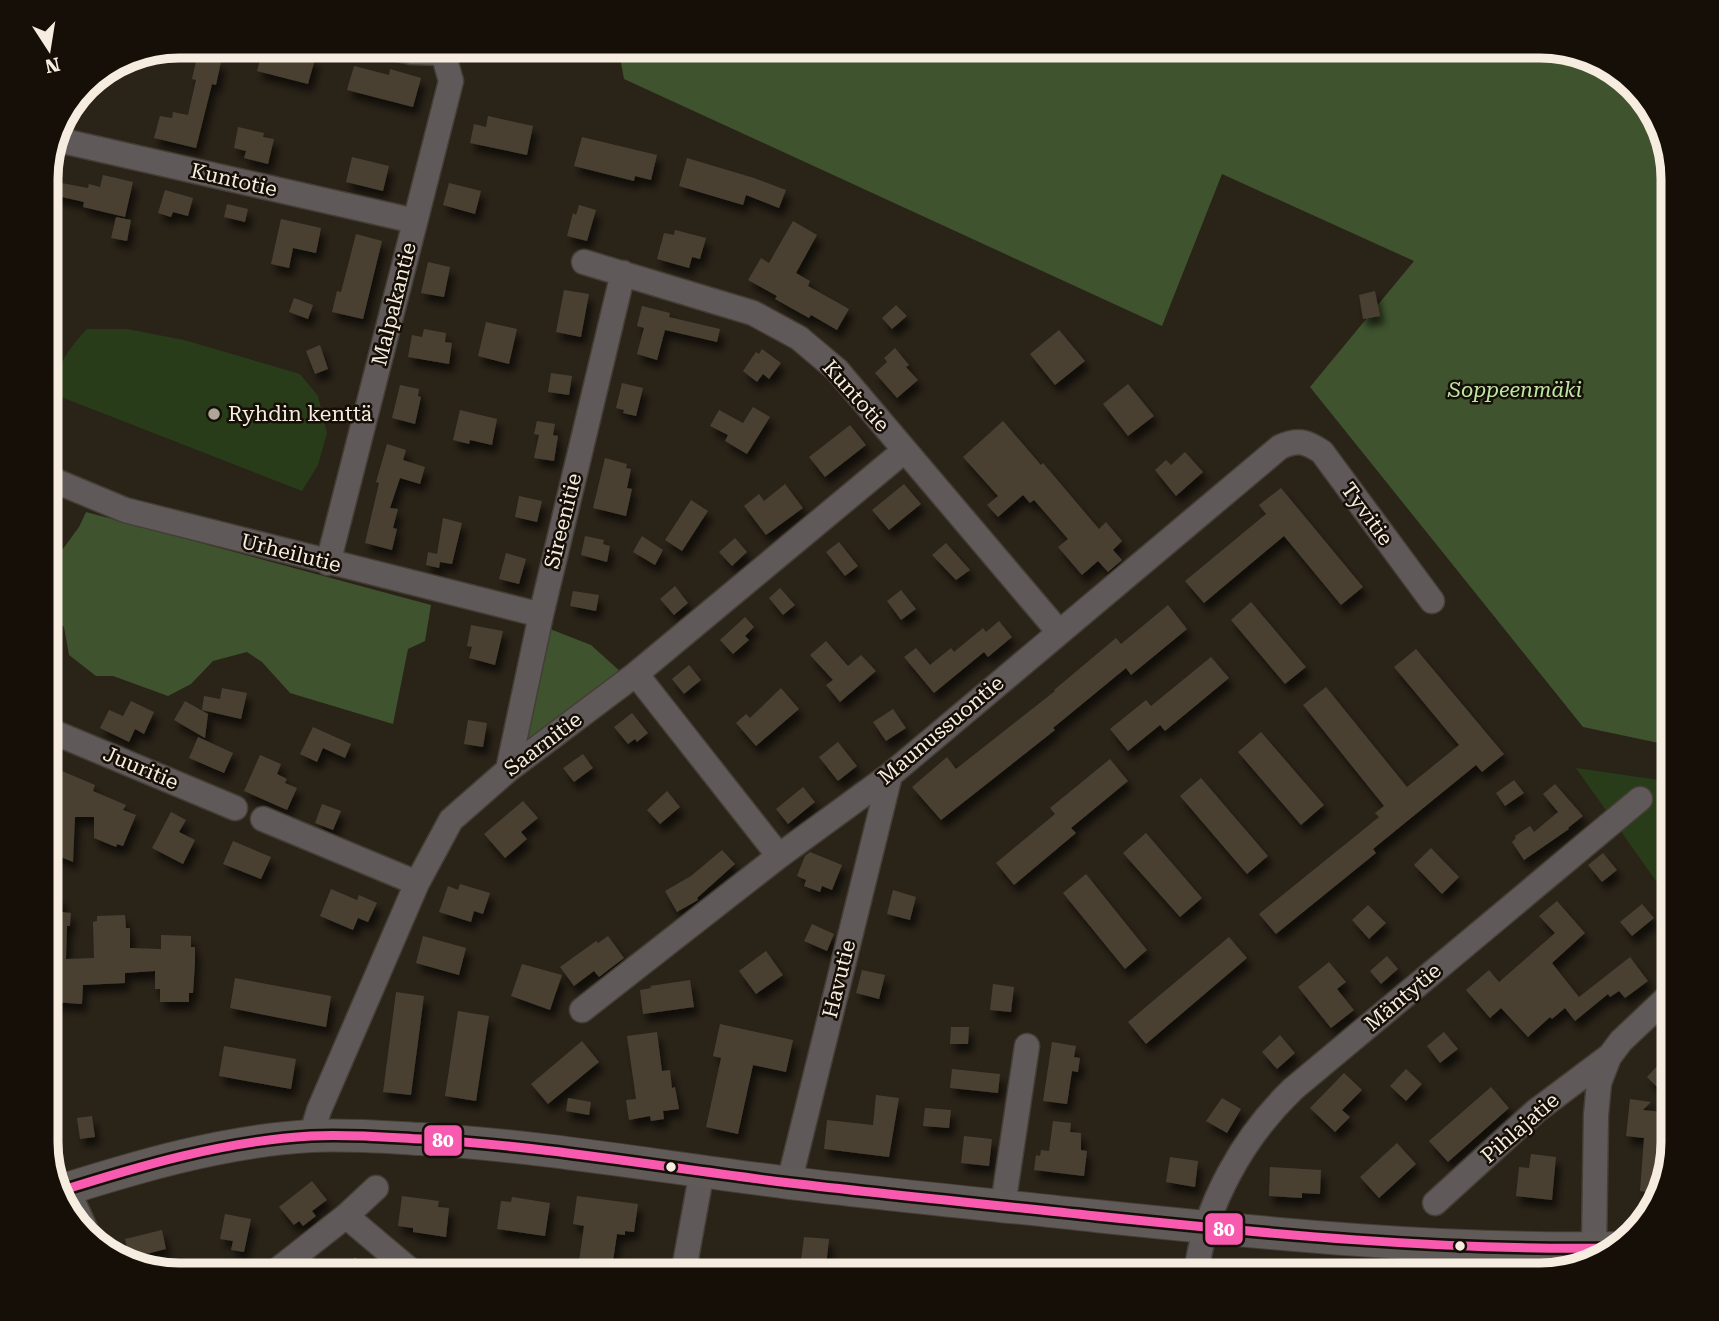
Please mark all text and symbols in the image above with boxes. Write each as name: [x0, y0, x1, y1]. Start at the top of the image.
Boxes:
north arrow: [14, 14, 84, 84]
text: N: [43, 52, 62, 78]
street label: Kuntotie: [188, 158, 280, 202]
street label: Malpakantie: [367, 240, 421, 368]
street label: Kuntotie: [818, 355, 894, 437]
park label: Soppeenmäki: [1447, 378, 1582, 402]
place label: Ryhdin kenttä: [228, 402, 373, 426]
marker: Ryhdin kenttä: [206, 406, 222, 422]
street label: Sireenitie: [540, 471, 586, 571]
street label: Tyvitie: [1336, 478, 1398, 550]
street label: Urheilutie: [238, 529, 344, 577]
street label: Maunussuontie: [874, 671, 1008, 789]
street label: Saarnitie: [500, 707, 586, 781]
street label: Juuritie: [100, 741, 182, 795]
street label: Havutie: [818, 937, 860, 1021]
street label: Mäntytie: [1360, 958, 1446, 1036]
street label: Pihlajatie: [1476, 1088, 1564, 1168]
line badge: 80: [423, 1124, 463, 1157]
text: 80: [432, 1129, 454, 1152]
unlabelled marker: [664, 1160, 678, 1174]
line badge: 80: [1204, 1212, 1244, 1246]
text: 80: [1213, 1218, 1235, 1241]
unlabelled marker: [1453, 1239, 1467, 1253]

